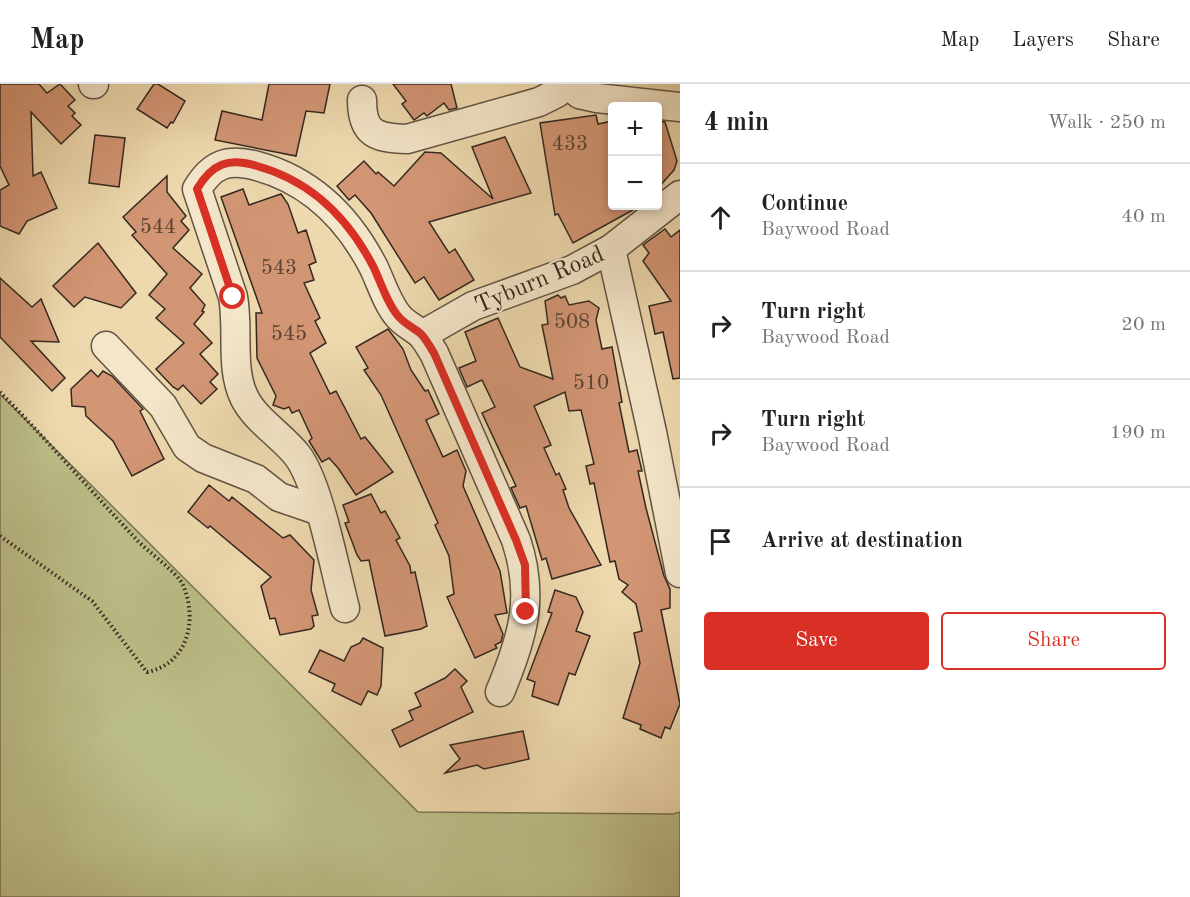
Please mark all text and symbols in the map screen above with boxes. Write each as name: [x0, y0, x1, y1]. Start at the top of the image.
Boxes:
text: Map: [30, 27, 84, 55]
text: Map: [940, 30, 979, 51]
text: Layers: [1012, 30, 1074, 51]
text: Share: [1107, 30, 1160, 51]
map controls: [608, 102, 662, 210]
button: +: [608, 102, 662, 156]
text: 4 min: [704, 110, 769, 136]
text: Walk · 250 m: [1047, 113, 1166, 133]
house number: 433: [552, 134, 588, 155]
button: −: [608, 156, 662, 210]
text: Continue: [761, 193, 848, 215]
icon: ahead: [704, 201, 737, 234]
text: 40 m: [1121, 207, 1166, 227]
house number: 544: [140, 217, 176, 238]
text: Baywood Road: [761, 220, 890, 240]
street label: Tyburn Road: [472, 243, 608, 319]
house number: 543: [261, 258, 297, 279]
route start: [219, 283, 245, 309]
text: Turn right: [761, 301, 865, 323]
icon: right: [704, 309, 737, 342]
house number: 508: [554, 312, 590, 333]
text: 20 m: [1121, 315, 1166, 335]
house number: 545: [271, 324, 307, 345]
text: Baywood Road: [761, 328, 890, 348]
house number: 510: [573, 373, 609, 394]
text: Turn right: [761, 409, 865, 431]
icon: right: [704, 417, 737, 450]
text: 190 m: [1110, 423, 1166, 443]
text: Baywood Road: [761, 436, 890, 456]
icon: arrive: [704, 525, 737, 558]
text: Arrive at destination: [761, 530, 963, 552]
route end: [512, 598, 538, 624]
button: Save: [704, 612, 929, 670]
button: Share: [941, 612, 1166, 670]

